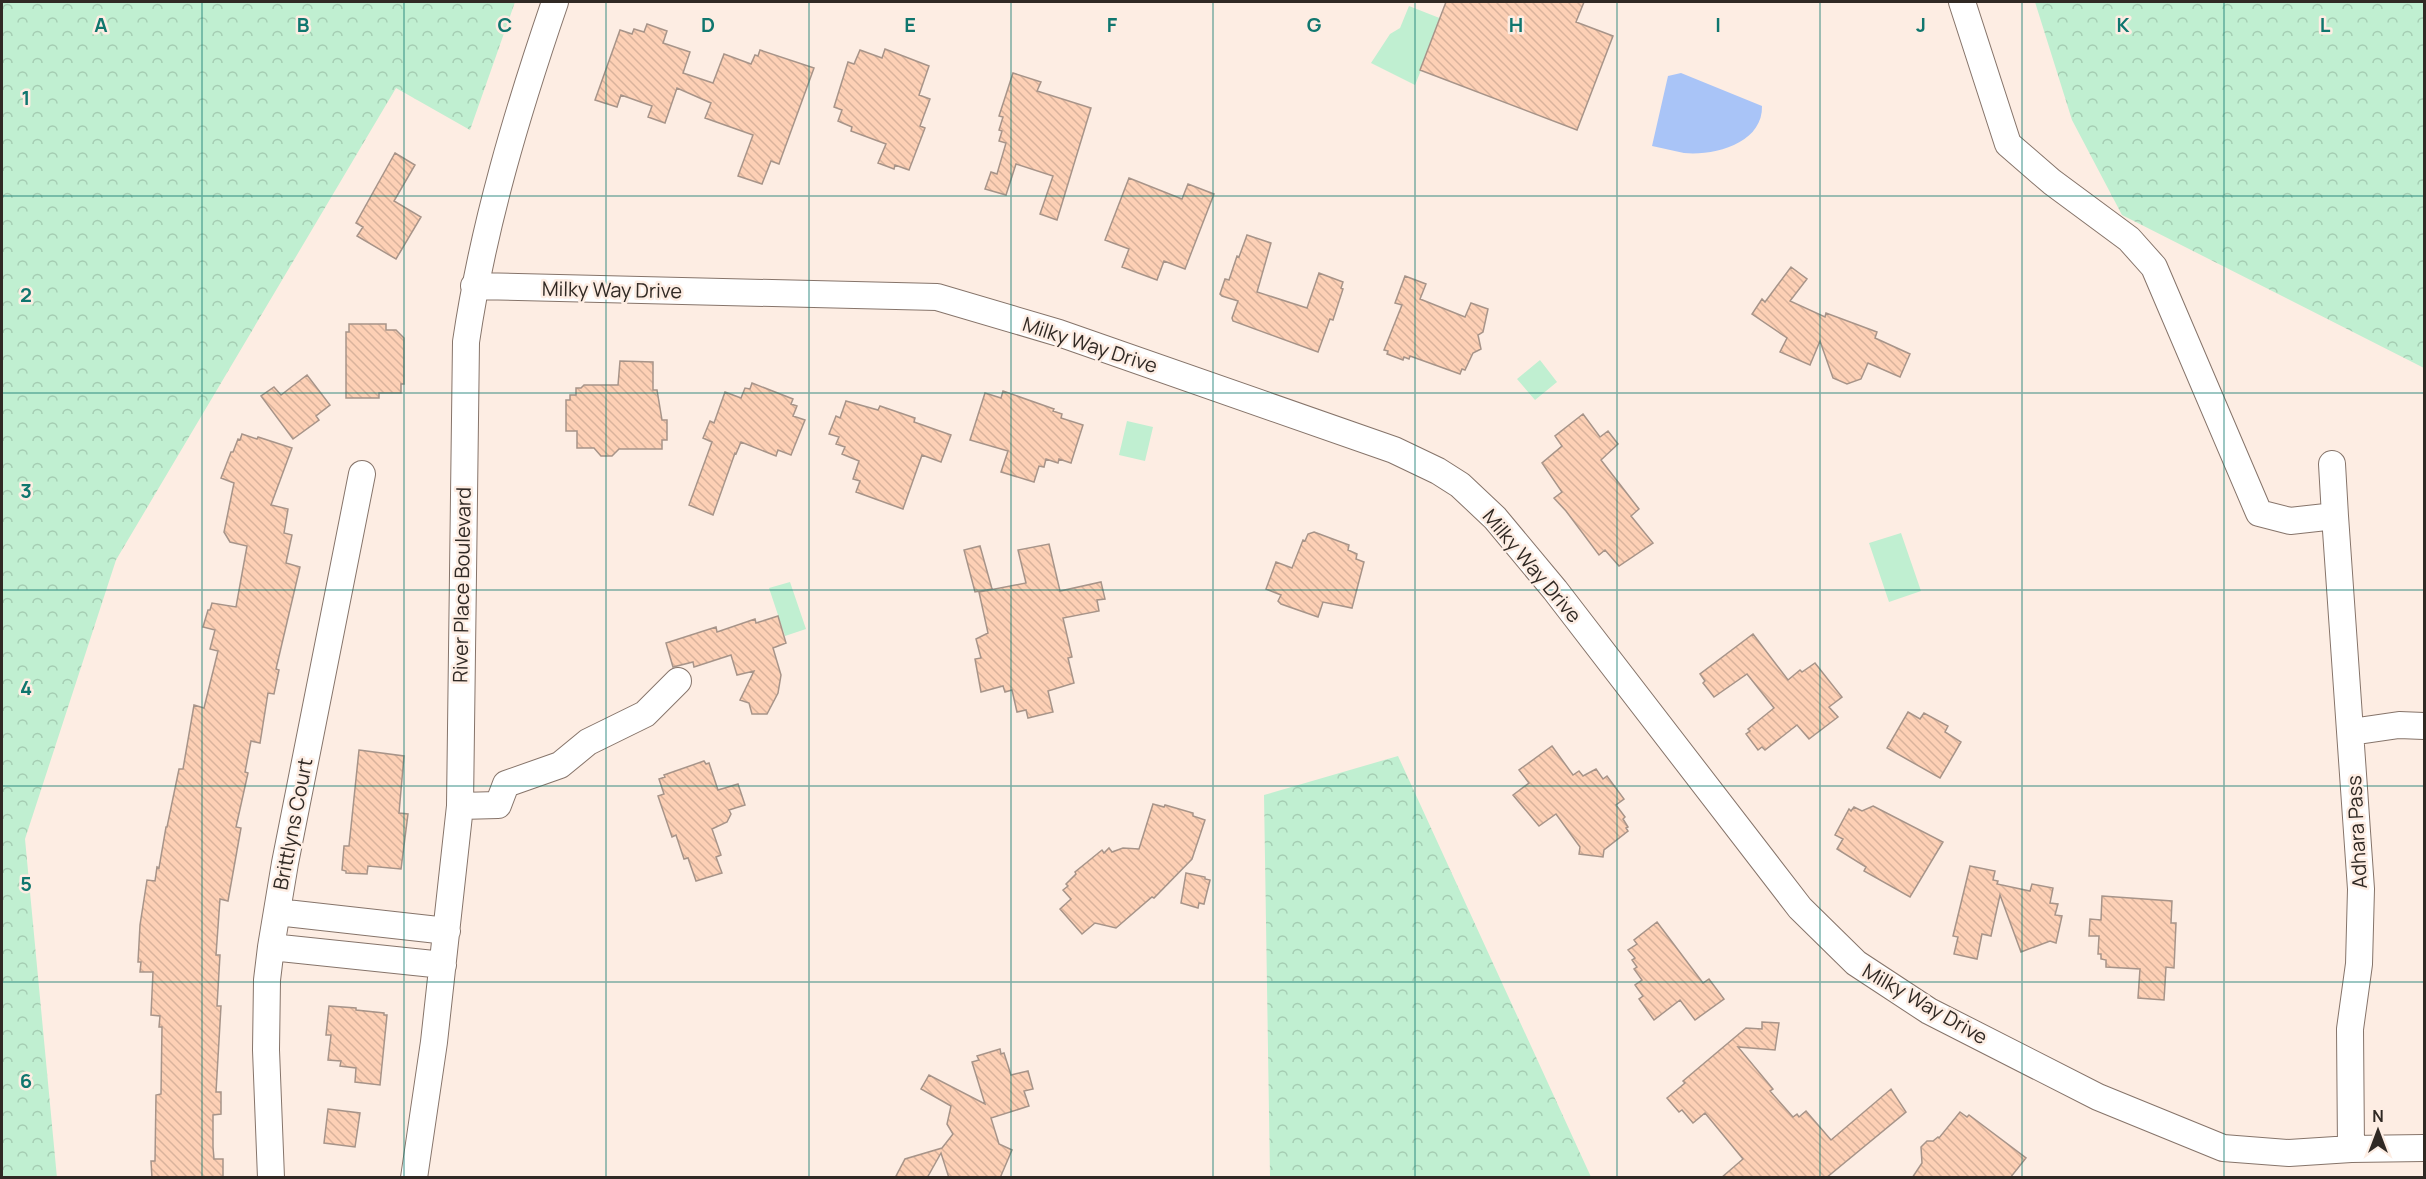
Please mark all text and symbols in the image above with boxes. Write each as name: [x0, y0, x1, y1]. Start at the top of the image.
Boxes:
text: A: [94, 11, 108, 38]
text: B: [297, 11, 310, 38]
text: C: [498, 11, 512, 38]
text: D: [701, 11, 715, 38]
text: E: [904, 11, 916, 38]
text: F: [1107, 11, 1118, 38]
text: G: [1307, 11, 1322, 38]
text: H: [1509, 11, 1523, 38]
text: I: [1715, 11, 1721, 38]
text: J: [1916, 11, 1926, 38]
text: K: [2117, 11, 2130, 38]
text: L: [2320, 11, 2331, 38]
text: 1: [22, 84, 30, 111]
street label: Milky Way Drive: [542, 275, 682, 304]
text: 2: [20, 281, 32, 308]
street label: Milky Way Drive: [1019, 310, 1161, 379]
text: 3: [20, 477, 32, 504]
street label: River Place Boulevard: [446, 487, 477, 683]
street label: Milky Way Drive: [1477, 503, 1588, 628]
text: 4: [20, 674, 32, 701]
street label: Brittlyns Court: [266, 756, 319, 892]
street label: Adhara Pass: [2340, 775, 2373, 889]
text: 5: [20, 870, 32, 897]
street label: Milky Way Drive: [1858, 957, 1993, 1050]
text: 6: [20, 1067, 32, 1094]
north arrow: [2348, 1101, 2408, 1161]
text: N: [2372, 1105, 2384, 1127]

